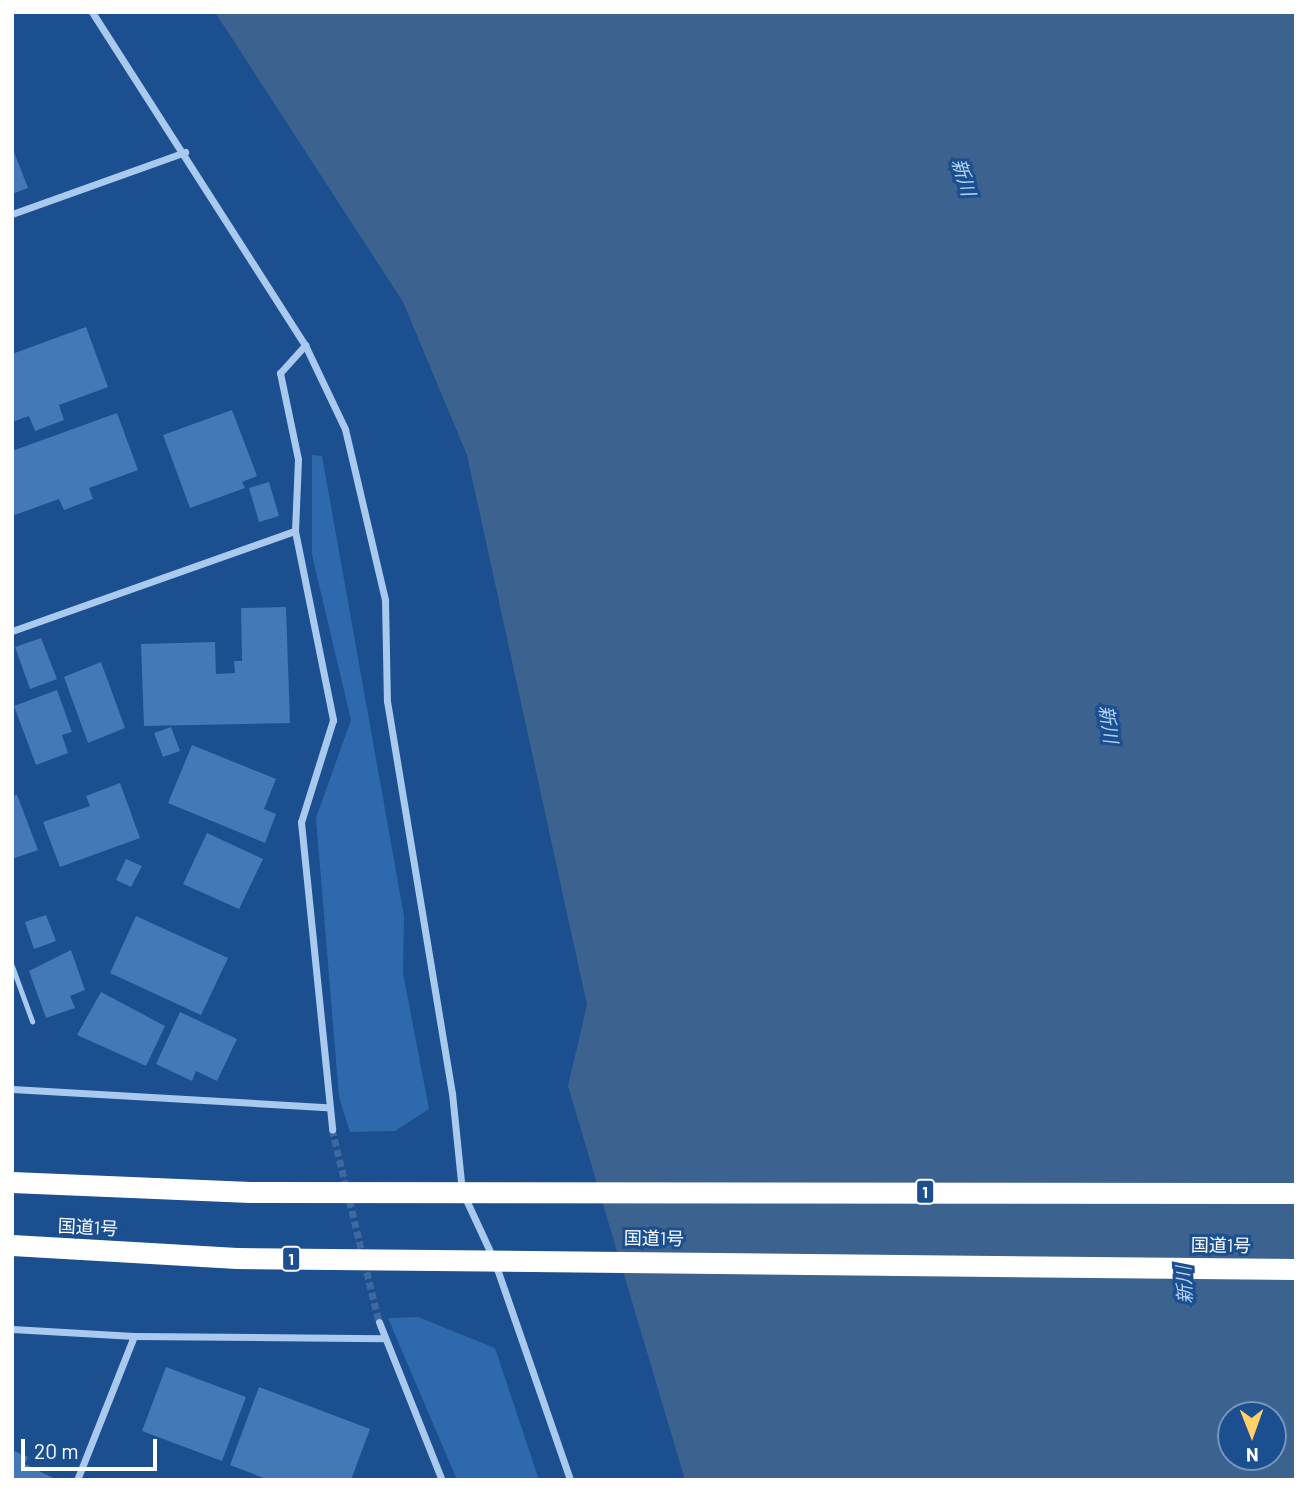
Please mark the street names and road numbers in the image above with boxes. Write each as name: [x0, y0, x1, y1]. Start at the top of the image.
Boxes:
road number: 1: [914, 1180, 936, 1204]
street label: 国道1号: [57, 1215, 119, 1239]
street label: 国道1号: [624, 1227, 684, 1249]
street label: 国道1号: [1191, 1234, 1251, 1256]
road number: 1: [280, 1246, 302, 1272]

